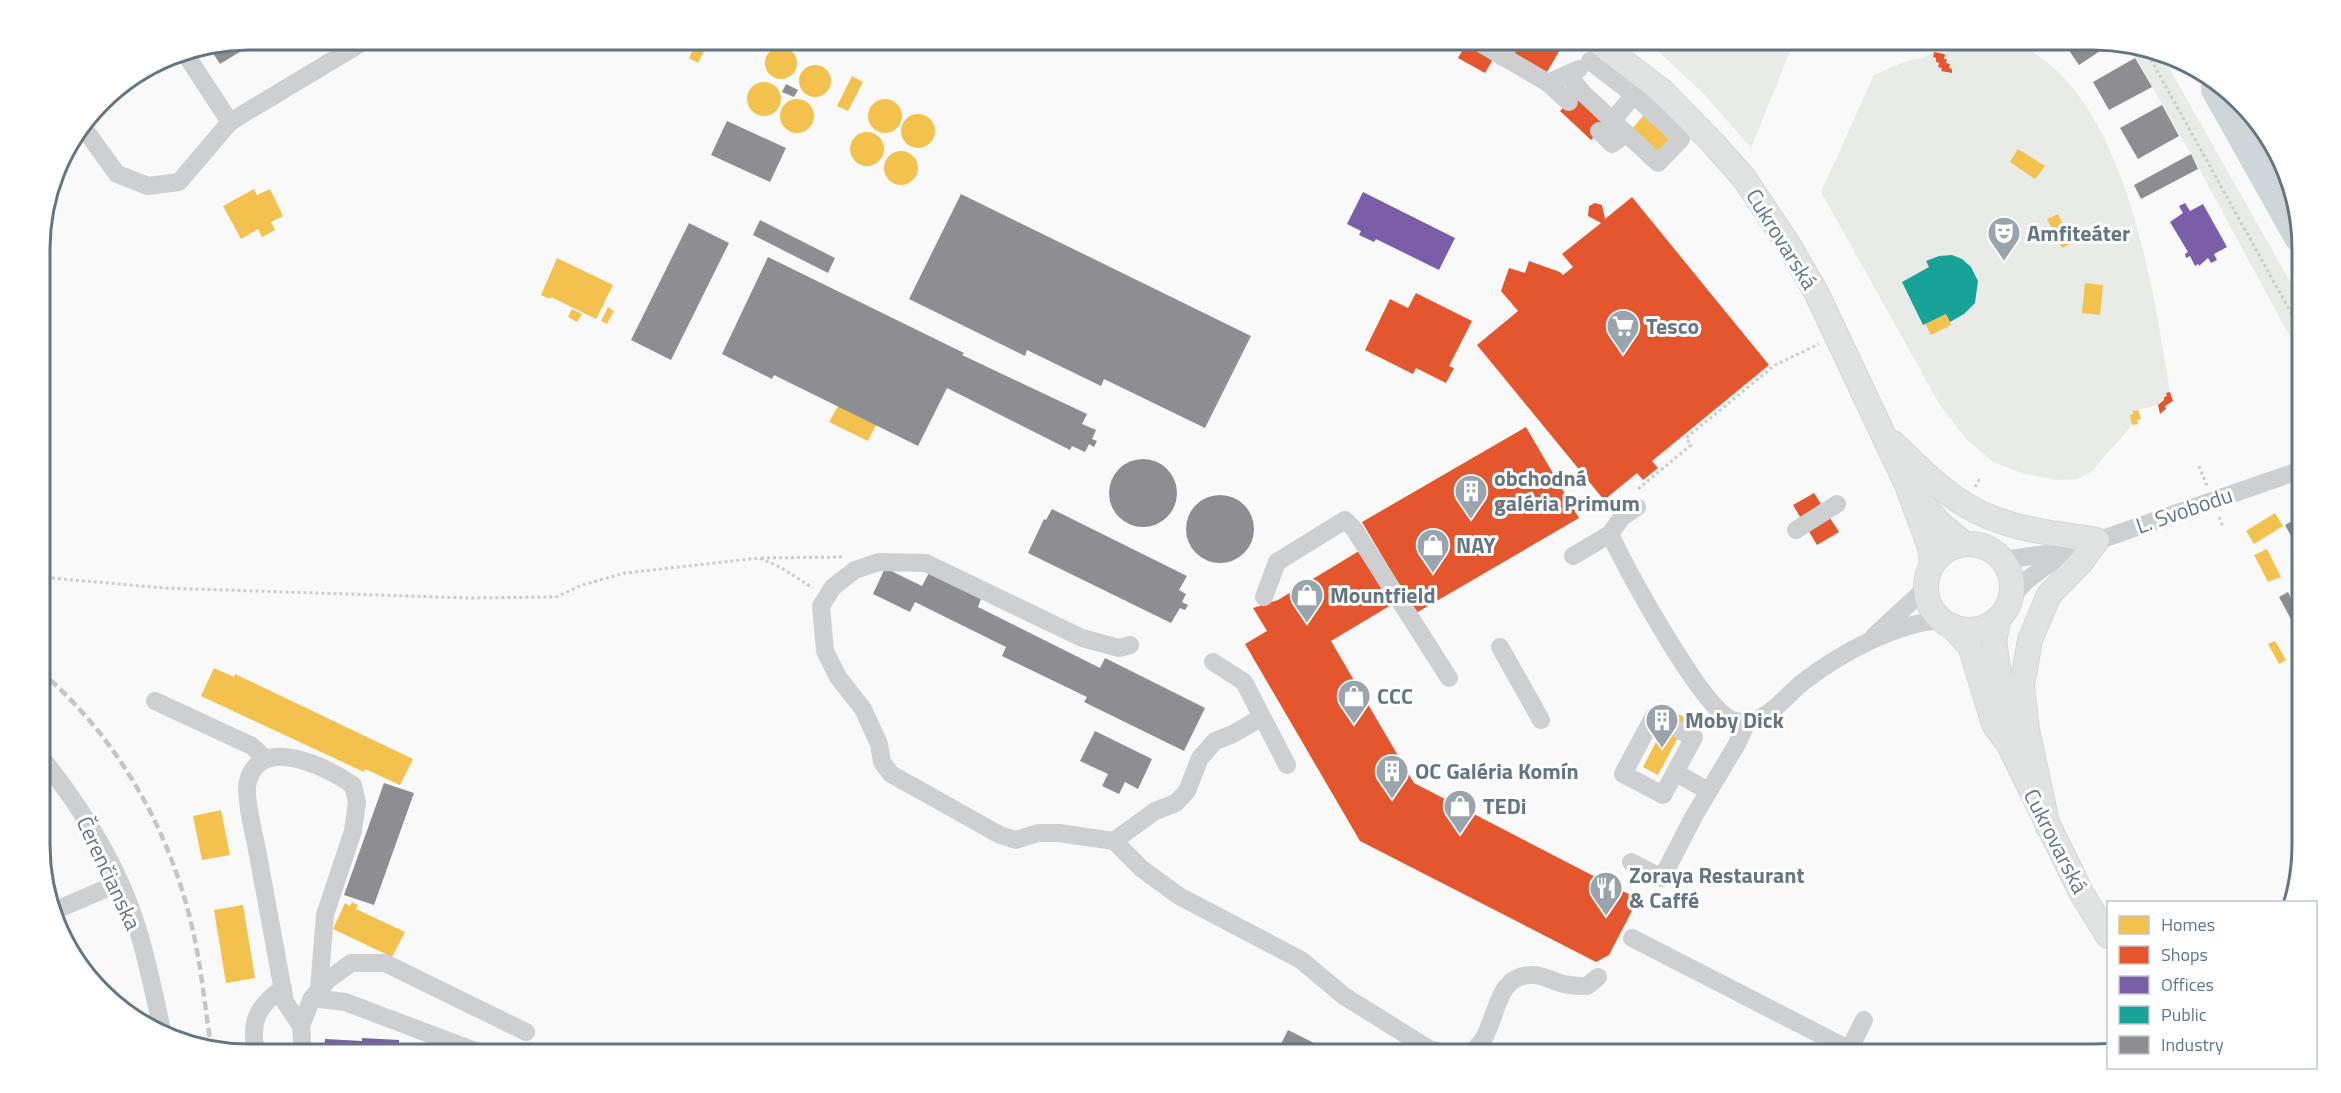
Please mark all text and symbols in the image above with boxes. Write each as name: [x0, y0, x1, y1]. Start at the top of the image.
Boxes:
street label: Cukrovarská: [1738, 182, 1826, 296]
theatre icon: Amfiteáter: [1986, 215, 2022, 262]
place label: Amfiteáter: [2027, 216, 2130, 250]
supermarket icon: Tesco: [1605, 308, 1641, 355]
place label: Tesco: [1646, 309, 1699, 343]
place label: obchodná galéria Primum: [1494, 461, 1640, 520]
building icon: obchodná galéria Primum: [1453, 473, 1489, 520]
street label: L. Svobodu: [2131, 478, 2237, 542]
shop icon: NAY: [1415, 527, 1451, 574]
place label: NAY: [1456, 528, 1496, 562]
shop icon: Mountfield: [1289, 577, 1325, 624]
place label: Mountfield: [1330, 578, 1436, 612]
shop icon: CCC: [1336, 678, 1372, 725]
place label: CCC: [1377, 679, 1413, 713]
building icon: Moby Dick: [1644, 702, 1680, 749]
place label: Moby Dick: [1685, 703, 1785, 737]
building icon: OC Galéria Komín: [1374, 753, 1410, 800]
place label: OC Galéria Komín: [1415, 754, 1579, 788]
street label: Cukrovarská: [2015, 783, 2097, 899]
shop icon: TEDi: [1442, 788, 1478, 835]
place label: TEDi: [1483, 789, 1526, 823]
street label: Čerenčianska: [68, 810, 150, 936]
place label: Zoraya Restaurant & Caffé: [1629, 858, 1805, 917]
restaurant icon: Zoraya Restaurant & Caffé: [1588, 870, 1624, 917]
legend: [2107, 901, 2317, 1069]
text: Homes: [2161, 911, 2215, 938]
text: Shops: [2161, 941, 2208, 968]
text: Offices: [2161, 971, 2214, 998]
text: Public: [2161, 1001, 2207, 1028]
text: Industry: [2161, 1031, 2224, 1058]

